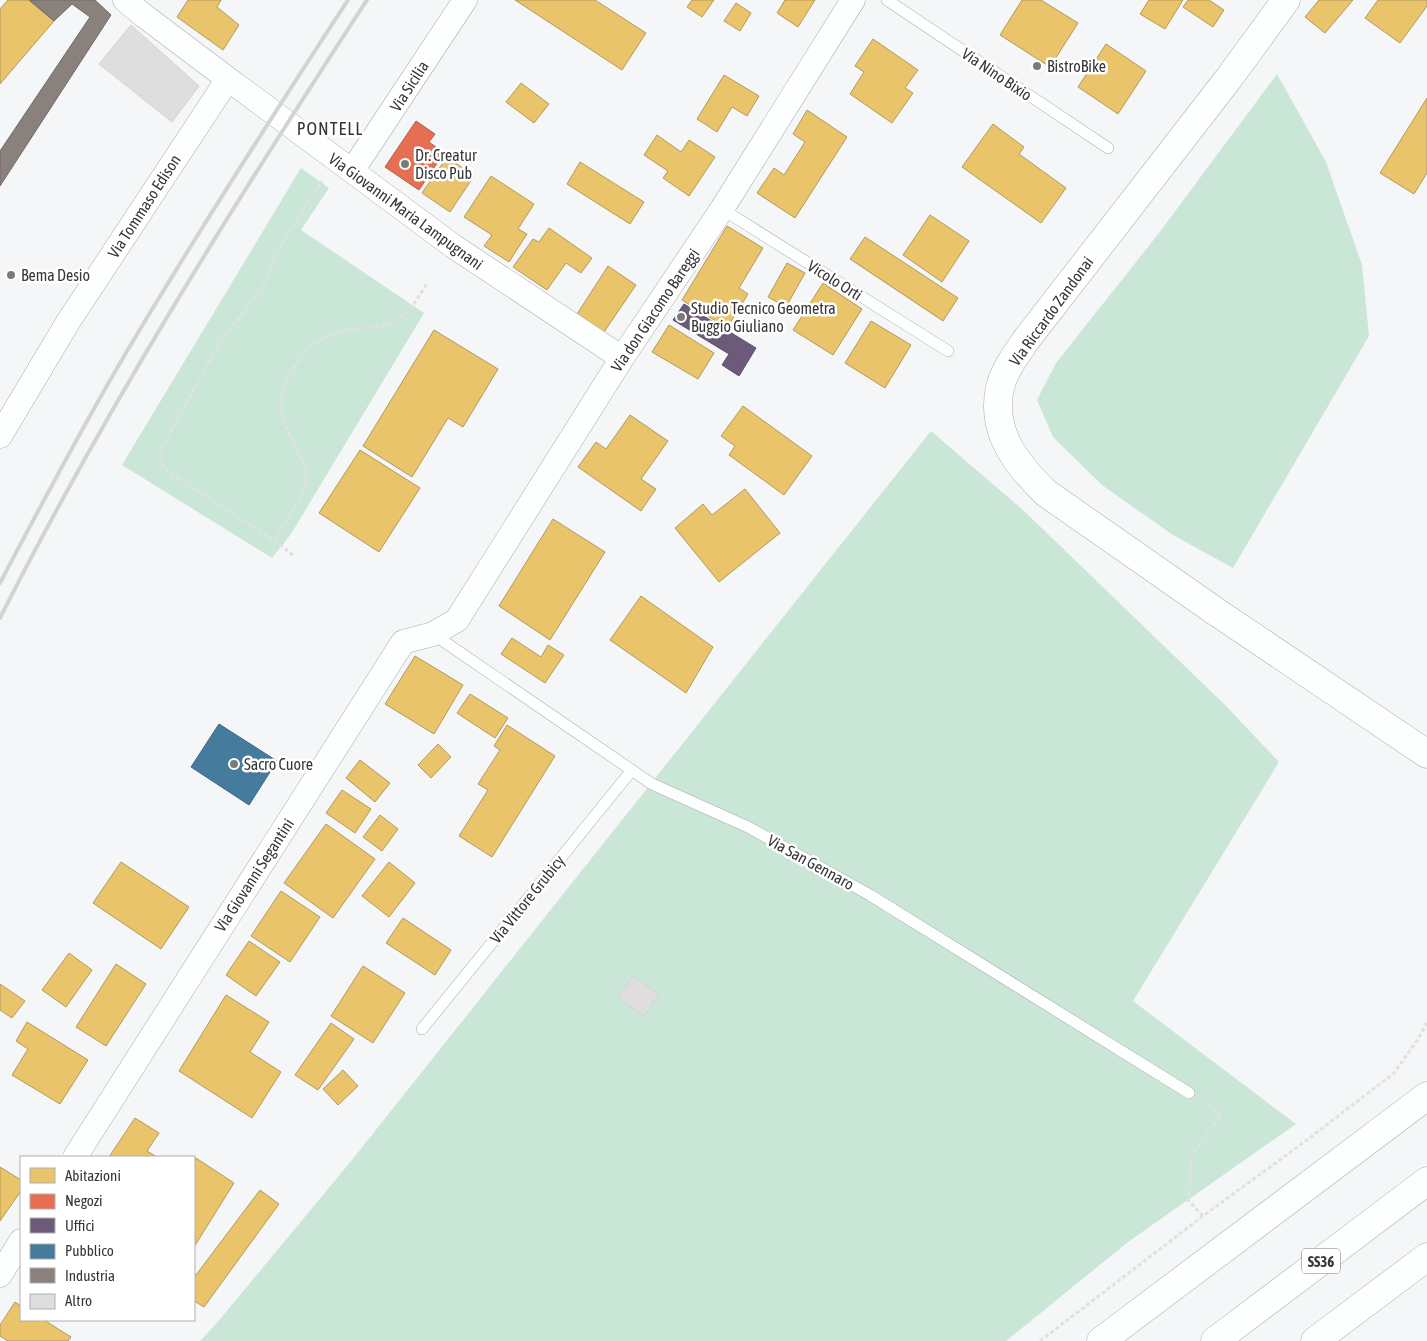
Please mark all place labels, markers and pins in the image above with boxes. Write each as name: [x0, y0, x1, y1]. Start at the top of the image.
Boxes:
place label: BistroBike: [1047, 57, 1106, 75]
marker: BistroBike: [1031, 60, 1043, 72]
place label: Dr. Creatur Disco Pub: [415, 146, 477, 182]
marker: Dr. Creatur Disco Pub: [399, 158, 411, 170]
place label: Bema Desio: [21, 266, 90, 284]
marker: Bema Desio: [5, 269, 17, 281]
place label: Studio Tecnico Geometra Buggio Giuliano: [691, 299, 836, 336]
marker: Studio Tecnico Geometra Buggio Giuliano: [675, 311, 687, 323]
place label: Sacro Cuore: [244, 755, 313, 773]
marker: Sacro Cuore: [228, 758, 240, 770]

